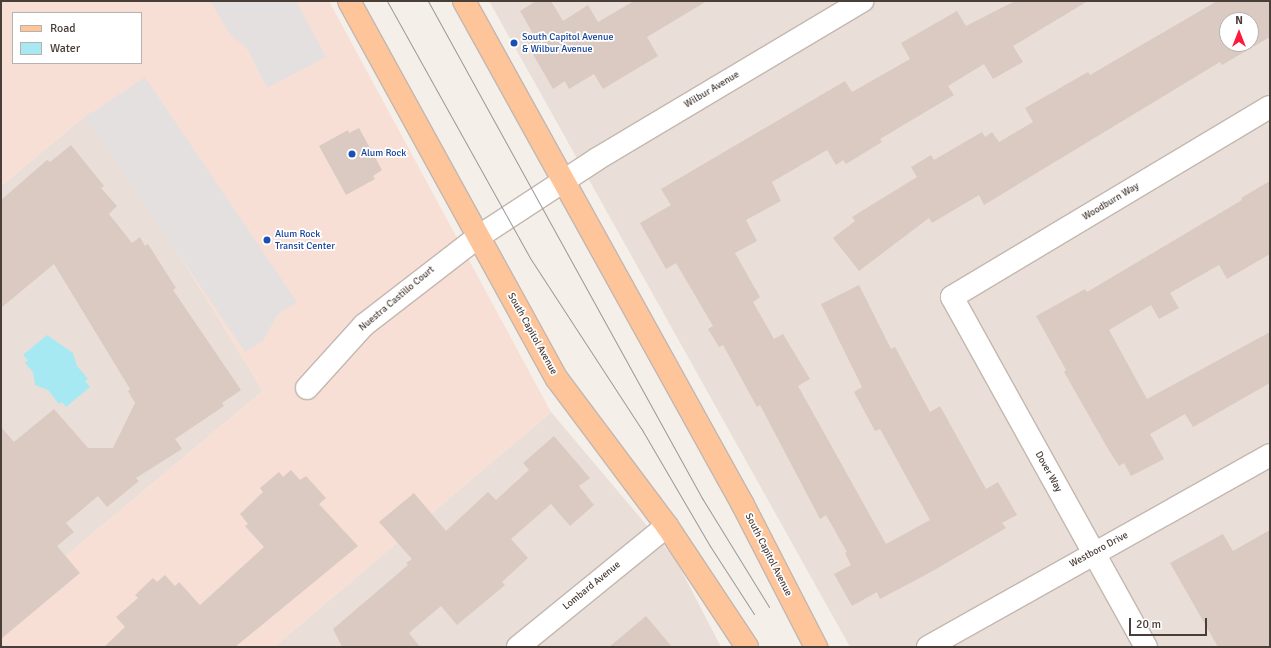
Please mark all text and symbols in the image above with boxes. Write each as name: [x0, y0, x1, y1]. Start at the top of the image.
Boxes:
legend: [12, 12, 142, 64]
north arrow: [1219, 12, 1259, 52]
text: N: [1235, 14, 1243, 27]
text: Road: [50, 21, 76, 36]
place label: South Capitol Avenue & Wilbur Avenue: [522, 31, 613, 54]
marker: South Capitol Avenue & Wilbur Avenue: [509, 38, 519, 48]
text: Water: [50, 41, 80, 56]
street label: Wilbur Avenue: [682, 69, 742, 111]
marker: Alum Rock: [346, 148, 358, 160]
place label: Alum Rock: [361, 148, 406, 160]
street label: Woodburn Way: [1081, 180, 1141, 224]
place label: Alum Rock Transit Center: [275, 228, 335, 252]
marker: Alum Rock Transit Center: [262, 235, 272, 245]
street label: Nuestra Castillo Court: [357, 264, 437, 334]
street label: South Capitol Avenue: [505, 291, 559, 377]
street label: Dover Way: [1032, 450, 1064, 494]
street label: South Capitol Avenue: [742, 512, 794, 598]
street label: Westboro Drive: [1068, 530, 1130, 570]
street label: Lombard Avenue: [561, 559, 623, 613]
scale bar: [1131, 610, 1209, 636]
text: 20 m: [1136, 617, 1161, 632]

